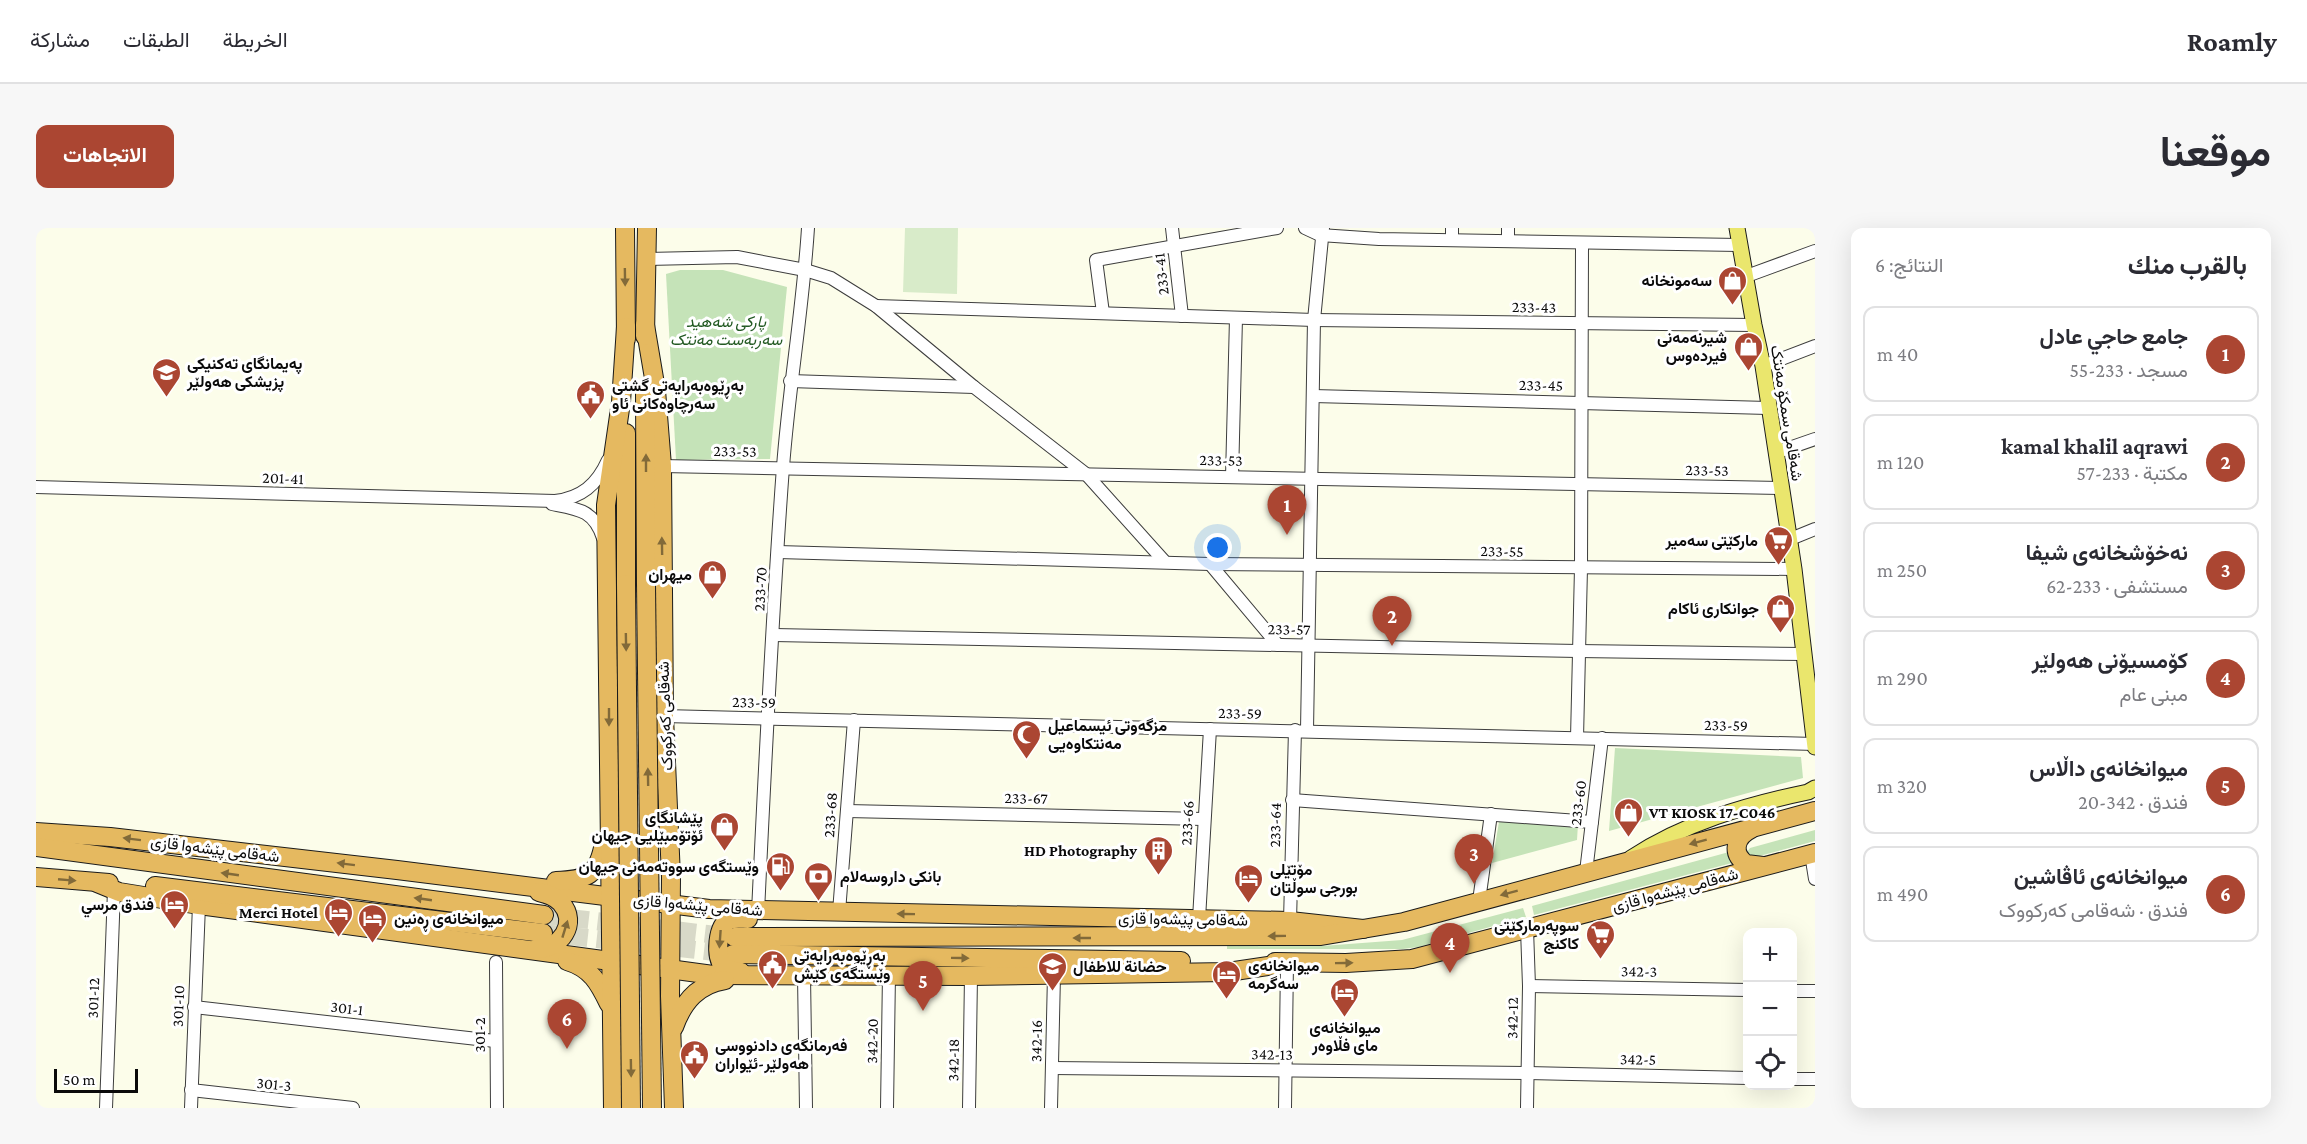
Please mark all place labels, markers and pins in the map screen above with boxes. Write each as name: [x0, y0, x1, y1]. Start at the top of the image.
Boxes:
shop icon: سەمونخانە: [1717, 264, 1749, 306]
place label: سەمونخانە: [1642, 272, 1712, 291]
place label: شیرنەمەنی فیردەوس: [1657, 329, 1727, 366]
shop icon: شیرنەمەنی فیردەوس: [1732, 330, 1764, 372]
place label: پەیمانگای تەکنیکی پزیشکی هەولێر: [186, 355, 302, 393]
school or university icon: پەیمانگای تەکنیکی پزیشکی هەولێر: [150, 356, 182, 398]
place label: بەڕێوەبەرایەتی گشتی سەرچاوەکانی ئاو: [612, 377, 744, 415]
public building icon: بەڕێوەبەرایەتی گشتی سەرچاوەکانی ئاو: [575, 378, 607, 420]
pin: 1: [1268, 486, 1306, 535]
supermarket icon: مارکێتی سەمیر: [1763, 524, 1795, 566]
place label: مارکێتی سەمیر: [1665, 532, 1758, 551]
shop icon: میهران: [697, 558, 729, 600]
place label: میهران: [648, 566, 692, 585]
shop icon: جوانکاری ئاکام: [1764, 592, 1796, 634]
pin: 2: [1372, 596, 1412, 646]
place label: جوانکاری ئاکام: [1668, 600, 1759, 619]
place label: مزگەوتی ئیسماعیل مەنتکاوەیی: [1048, 717, 1167, 754]
mosque icon: مزگەوتی ئیسماعیل مەنتکاوەیی: [1011, 718, 1043, 760]
shop icon: VT KIOSK 17-C046: [1612, 796, 1644, 838]
place label: VT KIOSK 17-C046: [1648, 804, 1776, 821]
place label: پێشانگای ئۆتۆمبێلیی جیھان: [592, 809, 703, 846]
shop icon: پێشانگای ئۆتۆمبێلیی جیھان: [708, 810, 740, 852]
building icon: HD Photography: [1142, 834, 1174, 876]
pin: 3: [1454, 834, 1494, 884]
place label: HD Photography: [1024, 842, 1137, 859]
fuel station icon: وێستگەی سووتەمەنی جیھان: [764, 850, 796, 892]
place label: وێستگەی سووتەمەنی جیھان: [578, 858, 759, 877]
bank icon: بانکی داروسەلام: [803, 860, 835, 902]
place label: مۆتێلی بورجی سوڵتان: [1270, 861, 1358, 898]
hotel icon: مۆتێلی بورجی سوڵتان: [1233, 862, 1265, 904]
place label: بانکی داروسەلام: [840, 868, 942, 887]
hotel icon: فندق مرسي: [159, 888, 191, 930]
place label: فندق مرسي: [81, 896, 154, 918]
hotel icon: Merci Hotel: [323, 896, 355, 938]
hotel icon: میوانخانەی ڕەنین: [357, 902, 389, 944]
place label: Merci Hotel: [239, 904, 318, 921]
place label: میوانخانەی ڕەنین: [394, 910, 504, 932]
place label: سوپەرمارکێتی کاکنج: [1494, 917, 1579, 955]
supermarket icon: سوپەرمارکێتی کاکنج: [1584, 918, 1616, 960]
pin: 4: [1430, 924, 1470, 973]
place label: بەڕێوەبەرایەتی وێستگەی کێش: [794, 947, 891, 984]
public building icon: بەڕێوەبەرایەتی وێستگەی کێش: [757, 948, 789, 990]
school or university icon: حضانة للاطفال: [1036, 950, 1068, 992]
place label: میوانخانەی سەگرمە: [1248, 957, 1320, 994]
place label: حضانة للاطفال: [1073, 958, 1167, 976]
hotel icon: میوانخانەی سەگرمە: [1211, 958, 1243, 1000]
pin: 5: [904, 962, 942, 1011]
hotel icon: میوانخانەی مای فڵاوەر: [1329, 976, 1361, 1018]
pin: 6: [548, 1000, 586, 1049]
place label: میوانخانەی مای فڵاوەر: [1309, 1019, 1381, 1056]
place label: فه‌رمانگه‌ی دادنووسی هه‌ولێر-ئێواران: [715, 1037, 847, 1074]
public building icon: فه‌رمانگه‌ی دادنووسی هه‌ولێر-ئێواران: [678, 1038, 710, 1080]

